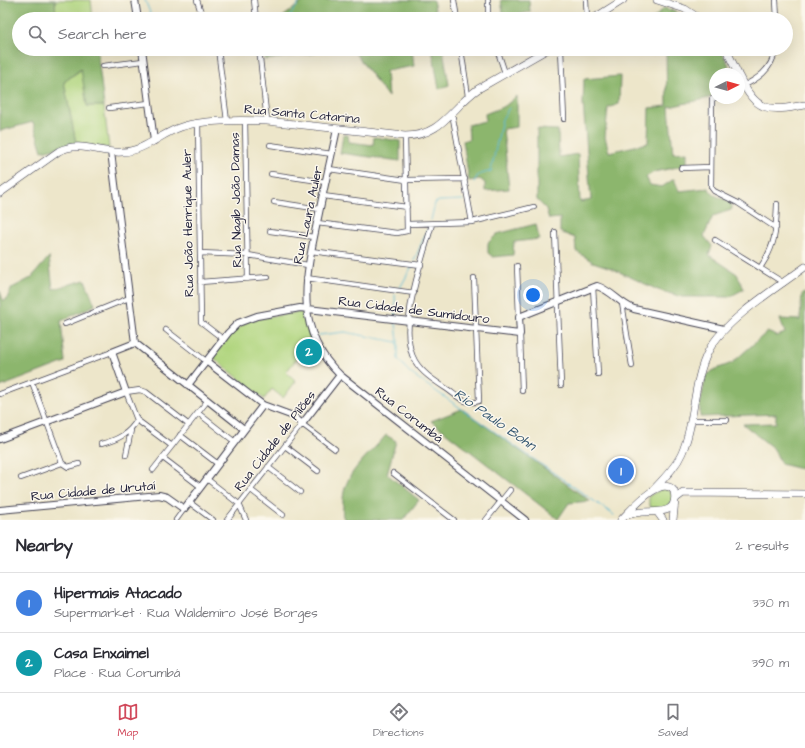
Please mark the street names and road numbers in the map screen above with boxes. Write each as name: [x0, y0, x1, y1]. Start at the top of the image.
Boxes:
street label: Rua Santa Catarina: [243, 100, 361, 128]
street label: Rua Nagib João Damas: [226, 132, 247, 268]
street label: Rua João Henrique Auler: [178, 149, 198, 297]
street label: Rua Laura Auler: [289, 164, 327, 266]
street label: Rua Cidade de Sumidouro: [337, 292, 491, 328]
street label: Rua Corumbá: [371, 383, 447, 448]
street label: Rua Cidade de Pilões: [230, 387, 320, 495]
street label: Rua Cidade de Urutaí: [30, 477, 156, 505]

